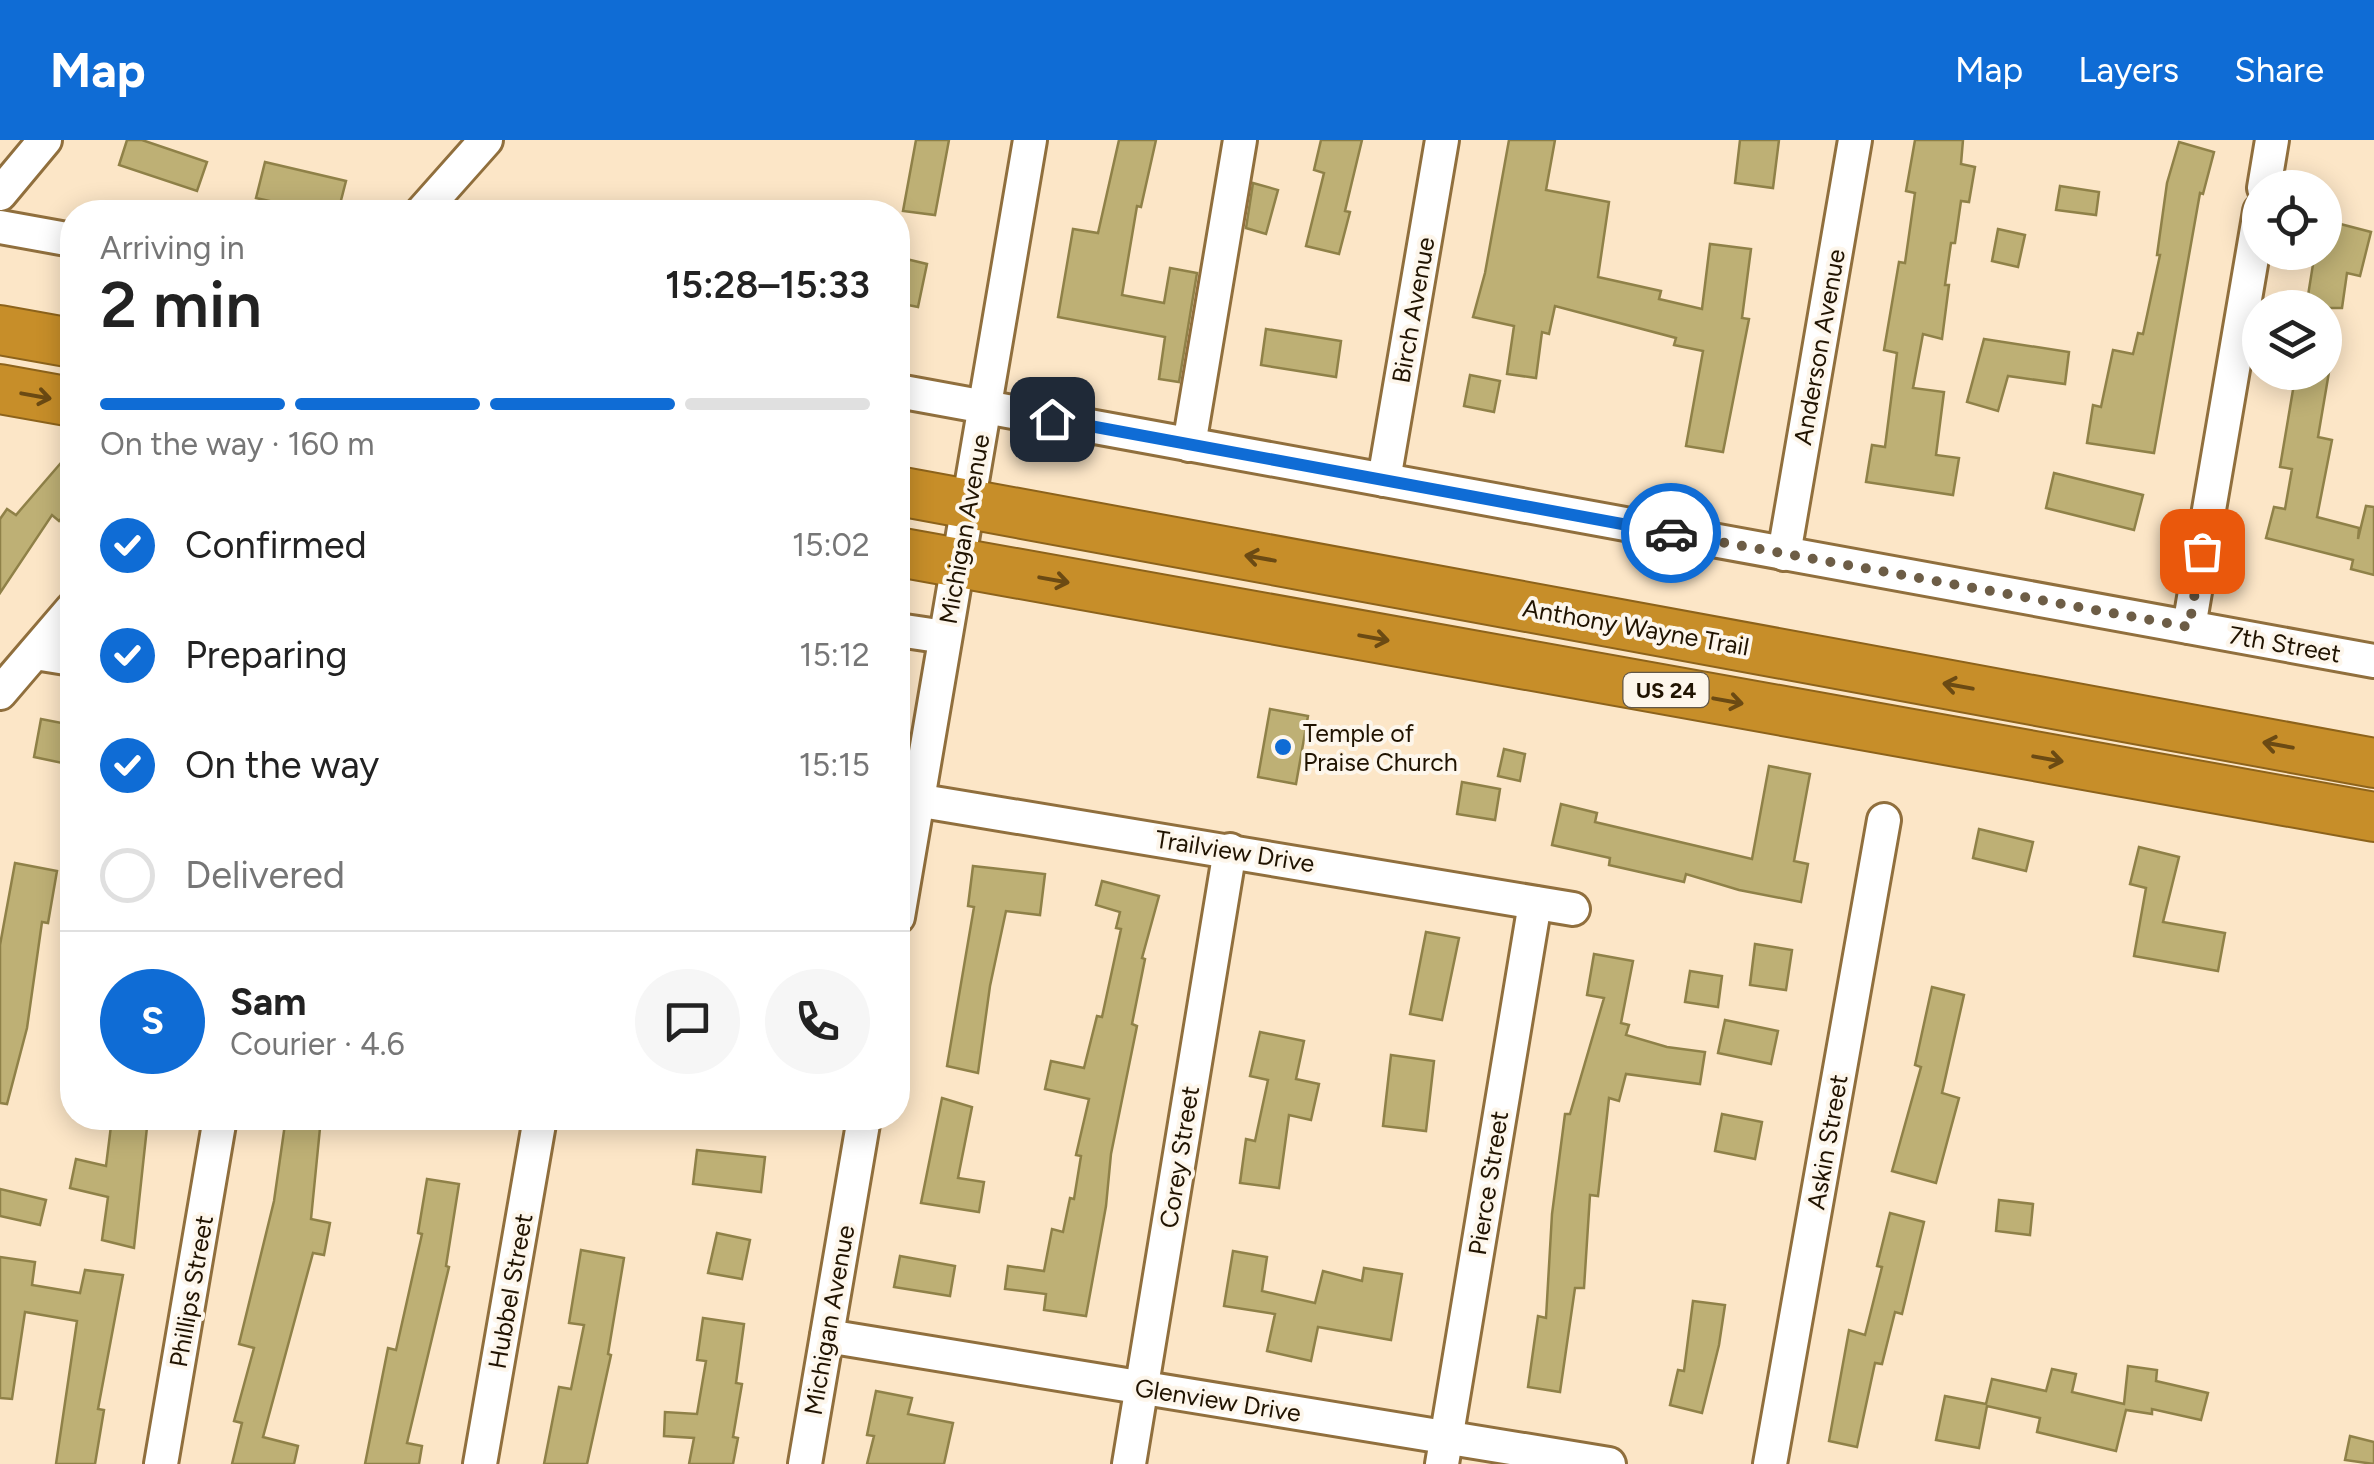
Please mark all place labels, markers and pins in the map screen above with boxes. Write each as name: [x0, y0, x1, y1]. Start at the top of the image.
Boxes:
pin: [1010, 377, 1095, 462]
pin: [2160, 509, 2245, 594]
place label: Temple of Praise Church: [1303, 718, 1458, 777]
marker: Temple of Praise Church: [1272, 736, 1294, 758]

